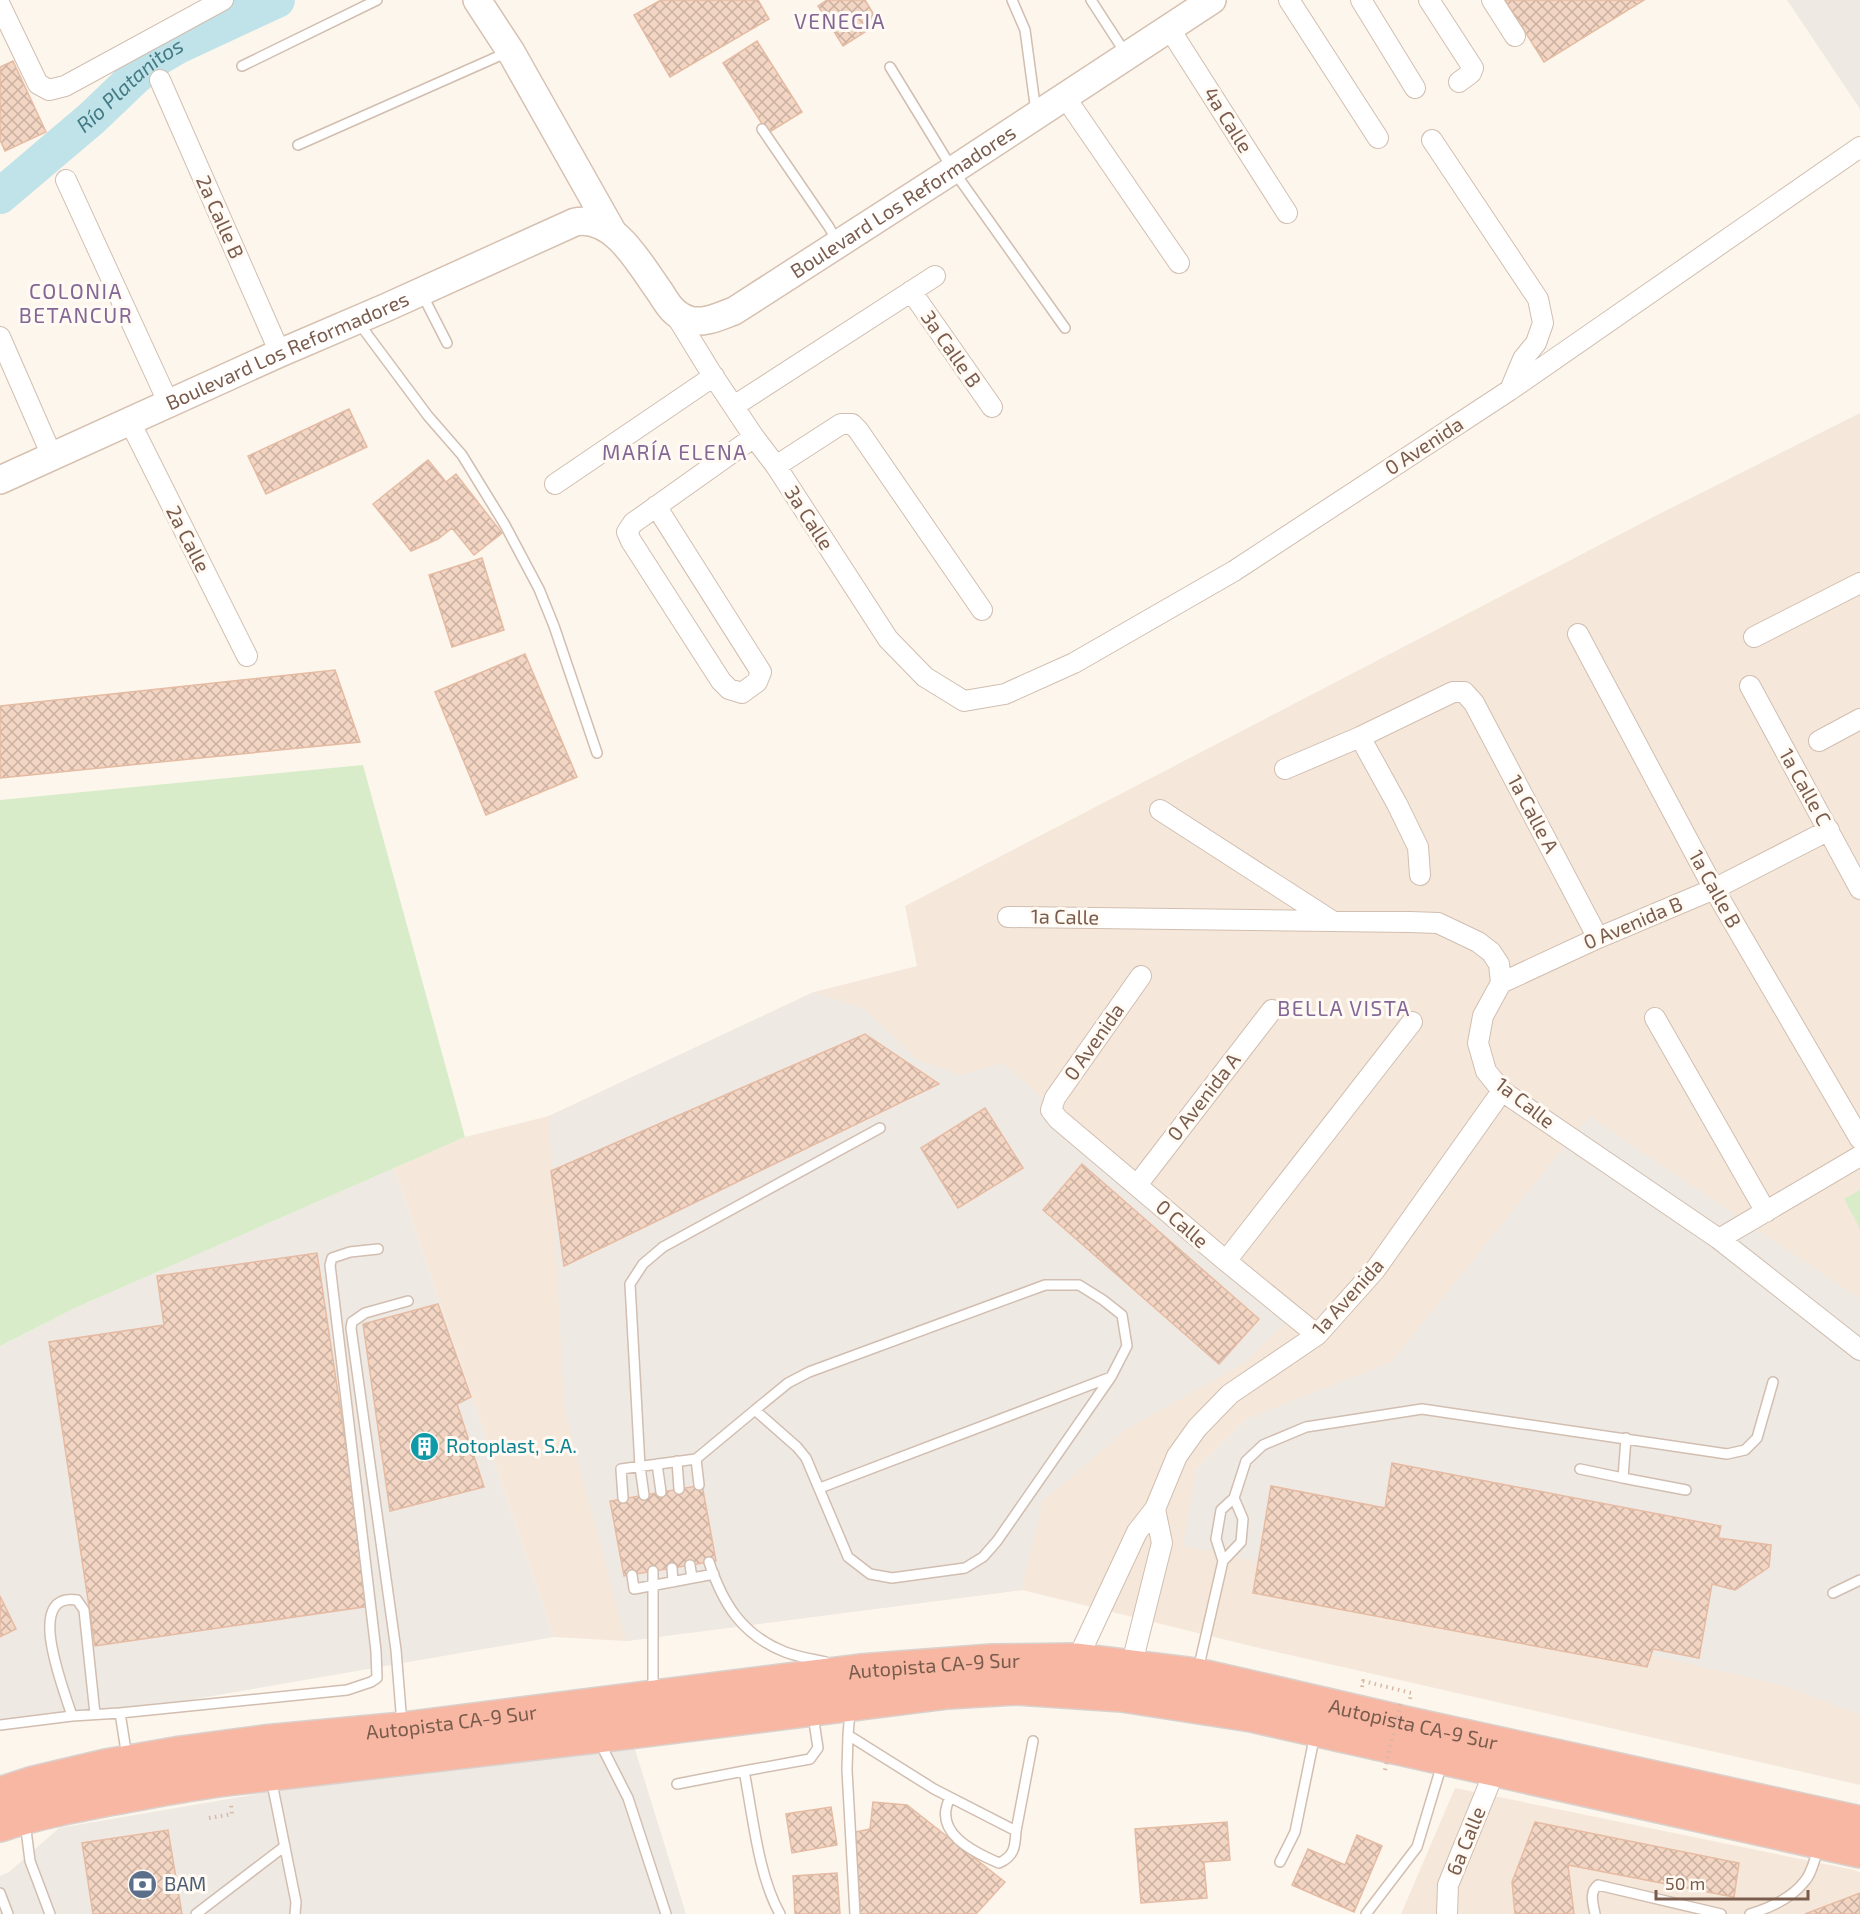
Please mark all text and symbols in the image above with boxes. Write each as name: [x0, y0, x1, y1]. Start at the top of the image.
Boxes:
district label: VENECIA: [794, 8, 886, 33]
water label: Río Platanitos: [71, 32, 187, 137]
street label: 4a Calle: [1199, 82, 1258, 157]
street label: Boulevard Los Reformadores: [786, 119, 1020, 283]
street label: 2a Calle B: [192, 171, 250, 262]
district label: COLONIA BETANCUR: [19, 278, 133, 327]
street label: Boulevard Los Reformadores: [162, 286, 412, 414]
street label: 3a Calle B: [917, 305, 987, 392]
street label: 0 Avenida: [1380, 411, 1467, 479]
district label: MARÍA ELENA: [602, 439, 748, 464]
street label: 3a Calle: [780, 481, 839, 554]
street label: 2a Calle: [162, 501, 216, 576]
street label: 1a Calle C: [1775, 744, 1837, 829]
street label: 1a Calle A: [1503, 770, 1565, 857]
street label: 1a Calle B: [1685, 845, 1747, 932]
street label: 0 Avenida B: [1580, 890, 1686, 954]
street label: 1a Calle: [1031, 903, 1099, 929]
district label: BELLA VISTA: [1277, 995, 1411, 1020]
street label: 0 Avenida: [1058, 998, 1128, 1084]
street label: 0 Avenida A: [1162, 1047, 1245, 1145]
street label: 1a Calle: [1491, 1072, 1560, 1133]
street label: 0 Calle: [1152, 1194, 1214, 1252]
street label: 1a Avenida: [1306, 1253, 1388, 1340]
building icon: Rotoplast, S.A.: [409, 1430, 441, 1462]
place label: Rotoplast, S.A.: [446, 1433, 577, 1457]
street label: Autopista CA-9 Sur: [847, 1648, 1020, 1683]
street label: Autopista CA-9 Sur: [1327, 1693, 1500, 1754]
street label: Autopista CA-9 Sur: [365, 1699, 538, 1743]
street label: 6a Calle: [1440, 1803, 1490, 1878]
scale bar: [1656, 1863, 1808, 1901]
bank icon: BAM: [127, 1868, 159, 1900]
place label: BAM: [164, 1871, 206, 1895]
text: 50 m: [1665, 1872, 1705, 1894]

